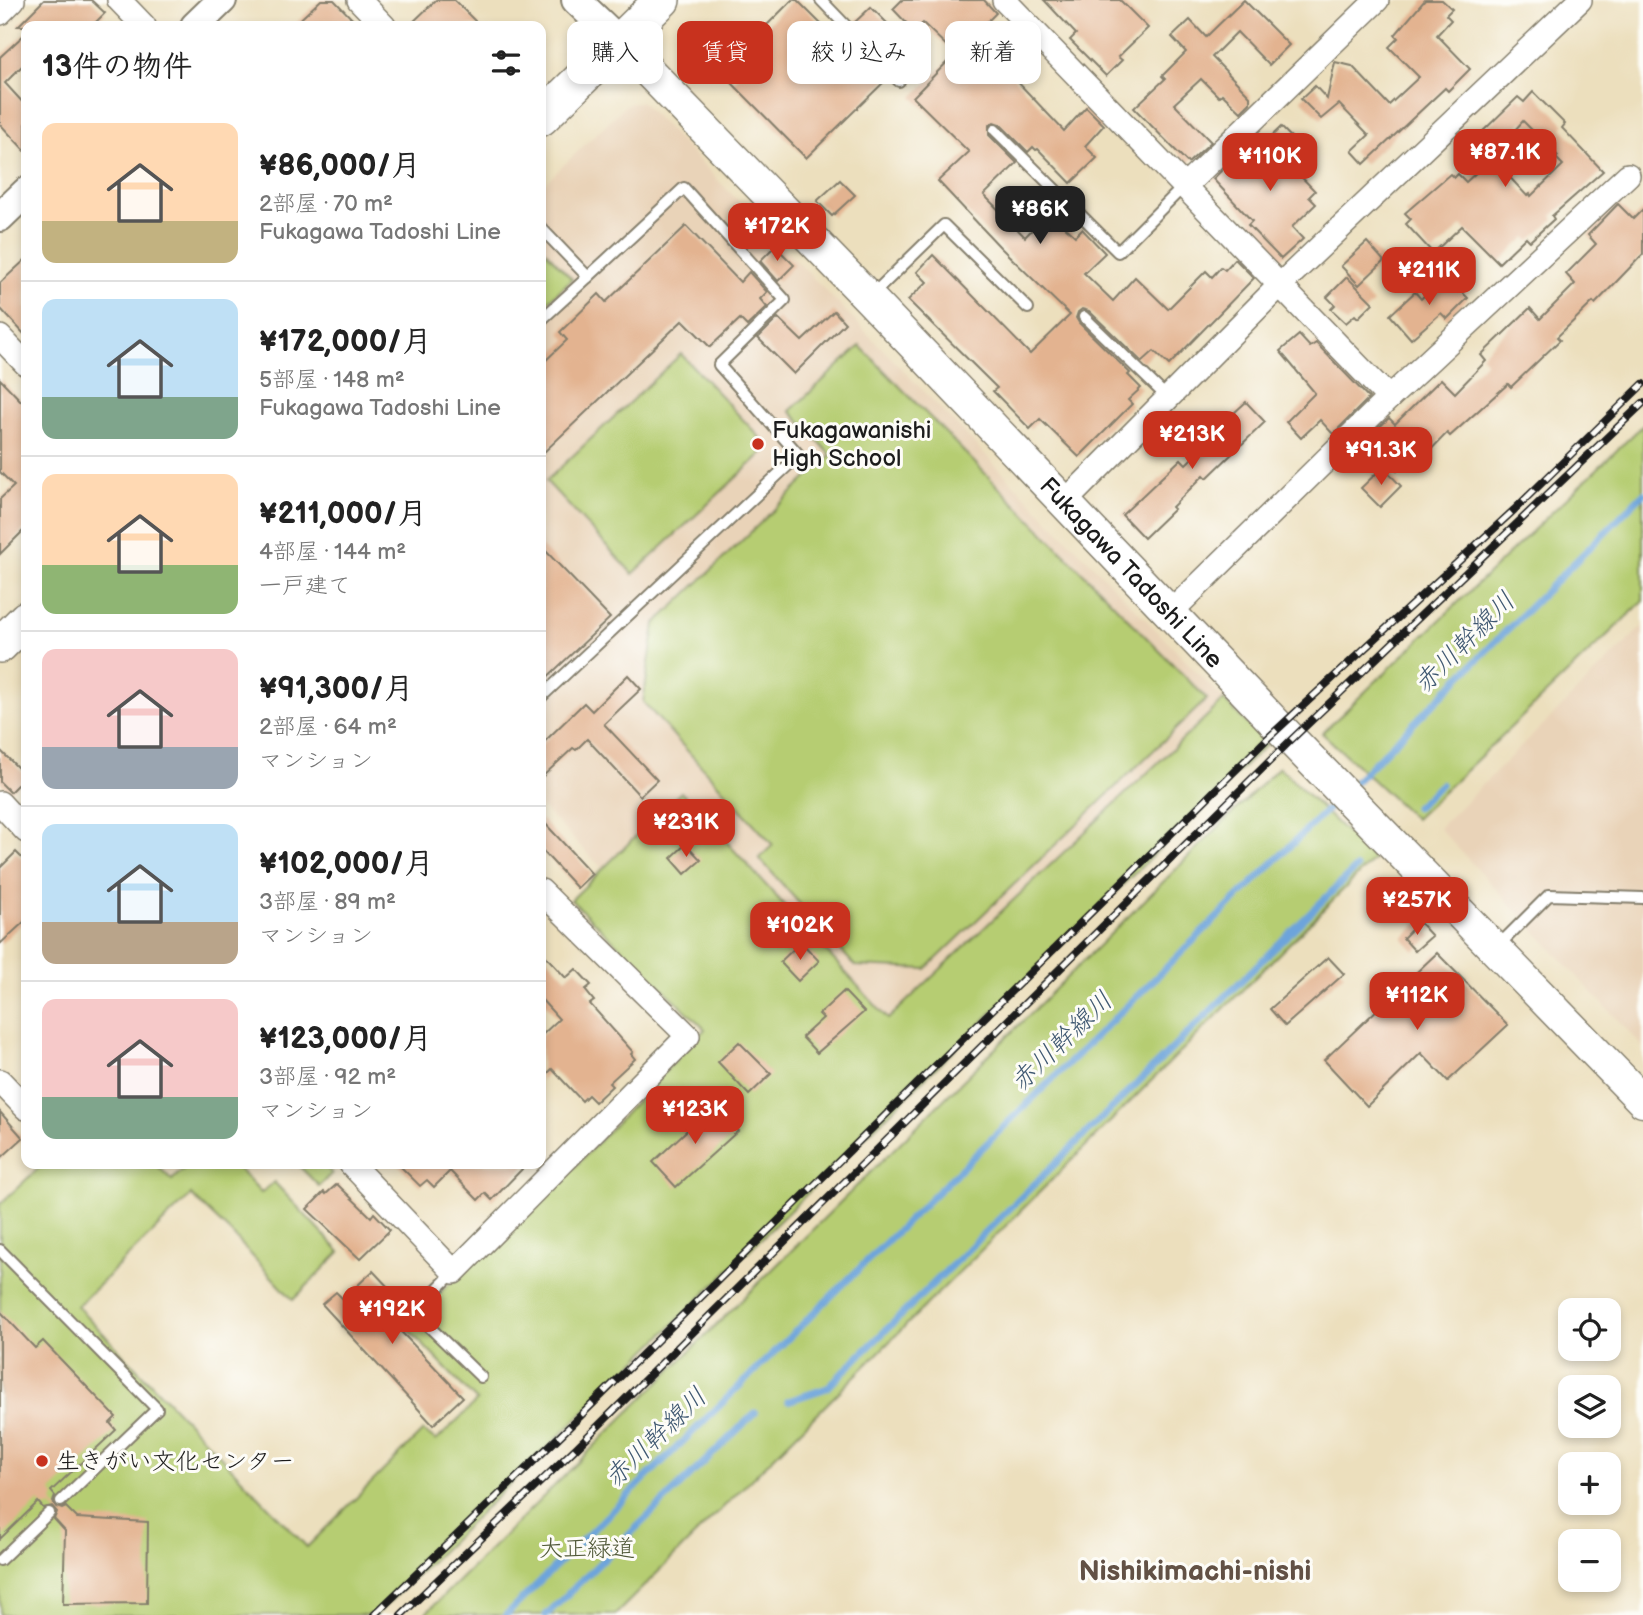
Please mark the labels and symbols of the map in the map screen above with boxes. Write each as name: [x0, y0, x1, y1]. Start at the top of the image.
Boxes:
pin: ¥87.1K: [1448, 130, 1562, 189]
pin: ¥110K: [1221, 134, 1319, 193]
pin: ¥86K: [999, 187, 1081, 246]
pin: ¥172K: [728, 204, 826, 263]
pin: ¥211K: [1380, 247, 1478, 307]
pin: ¥213K: [1143, 412, 1241, 471]
place label: Fukagawanishi High School: [772, 416, 931, 473]
pin: ¥91.3K: [1324, 428, 1438, 487]
marker: Fukagawanishi High School: [750, 436, 766, 452]
street label: Fukagawa Tadoshi Line: [1034, 471, 1229, 674]
water label: 赤川幹線川: [1408, 586, 1522, 700]
pin: ¥231K: [637, 800, 735, 859]
pin: ¥257K: [1368, 878, 1466, 937]
pin: ¥102K: [751, 902, 849, 962]
pin: ¥112K: [1368, 972, 1466, 1032]
water label: 赤川幹線川: [1004, 986, 1120, 1098]
pin: ¥123K: [646, 1086, 744, 1146]
pin: ¥192K: [343, 1286, 441, 1346]
water label: 赤川幹線川: [598, 1382, 714, 1494]
place label: 生きがい文化センター: [56, 1447, 295, 1476]
marker: 生きがい文化センター: [34, 1453, 50, 1469]
park label: 大正緑道: [539, 1534, 635, 1563]
district label: Nishikimachi-nishi: [1079, 1555, 1311, 1588]

